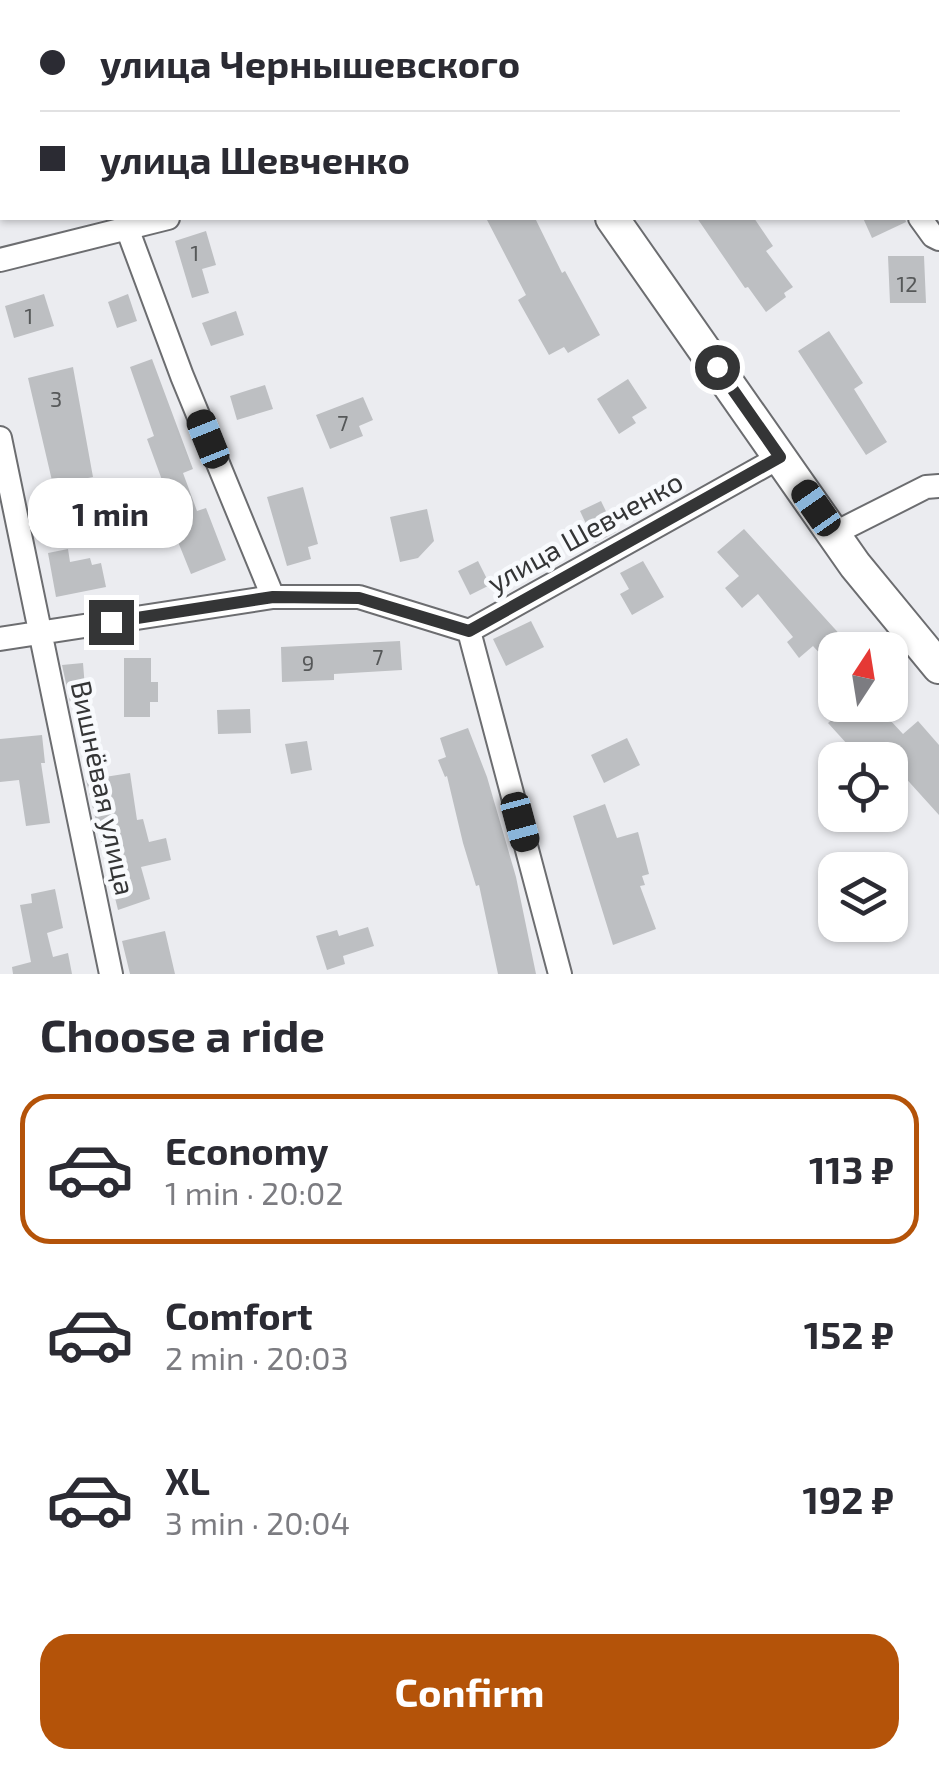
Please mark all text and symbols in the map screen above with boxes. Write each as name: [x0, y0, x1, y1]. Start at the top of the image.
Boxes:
text: улица Чернышевского: [100, 40, 520, 86]
text: улица Шевченко: [100, 136, 410, 182]
house number: 1: [191, 239, 199, 265]
house number: 12: [896, 270, 918, 296]
house number: 1: [25, 302, 33, 328]
route start: [695, 345, 740, 390]
house number: 3: [50, 385, 62, 411]
car: [183, 406, 233, 472]
house number: 7: [337, 409, 349, 435]
street label: улица Шевченко: [481, 463, 688, 599]
car: [787, 475, 845, 541]
callout: 1 min: [28, 477, 194, 547]
text: 1 min: [72, 494, 149, 532]
route end: [89, 600, 134, 645]
north arrow: [818, 632, 908, 722]
map controls: [818, 632, 908, 942]
house number: 7: [372, 643, 384, 669]
house number: 9: [302, 649, 314, 675]
street label: Вишнёвая улица: [65, 677, 143, 898]
button: locate: [818, 742, 908, 832]
car: [498, 789, 542, 855]
button: layers: [818, 852, 908, 942]
text: Choose a ride: [40, 1007, 325, 1061]
icon: car: [45, 1124, 135, 1214]
text: Economy: [165, 1127, 329, 1173]
text: 113 ₽: [809, 1146, 894, 1192]
text: 1 min · 20:02: [165, 1173, 343, 1211]
icon: car: [45, 1289, 135, 1379]
text: Comfort: [165, 1292, 313, 1338]
text: 152 ₽: [804, 1311, 894, 1357]
text: 2 min · 20:03: [165, 1338, 348, 1376]
icon: car: [45, 1454, 135, 1544]
text: XL: [165, 1457, 210, 1503]
text: 192 ₽: [802, 1476, 894, 1522]
text: 3 min · 20:04: [165, 1503, 350, 1541]
button: Confirm: [40, 1634, 899, 1749]

